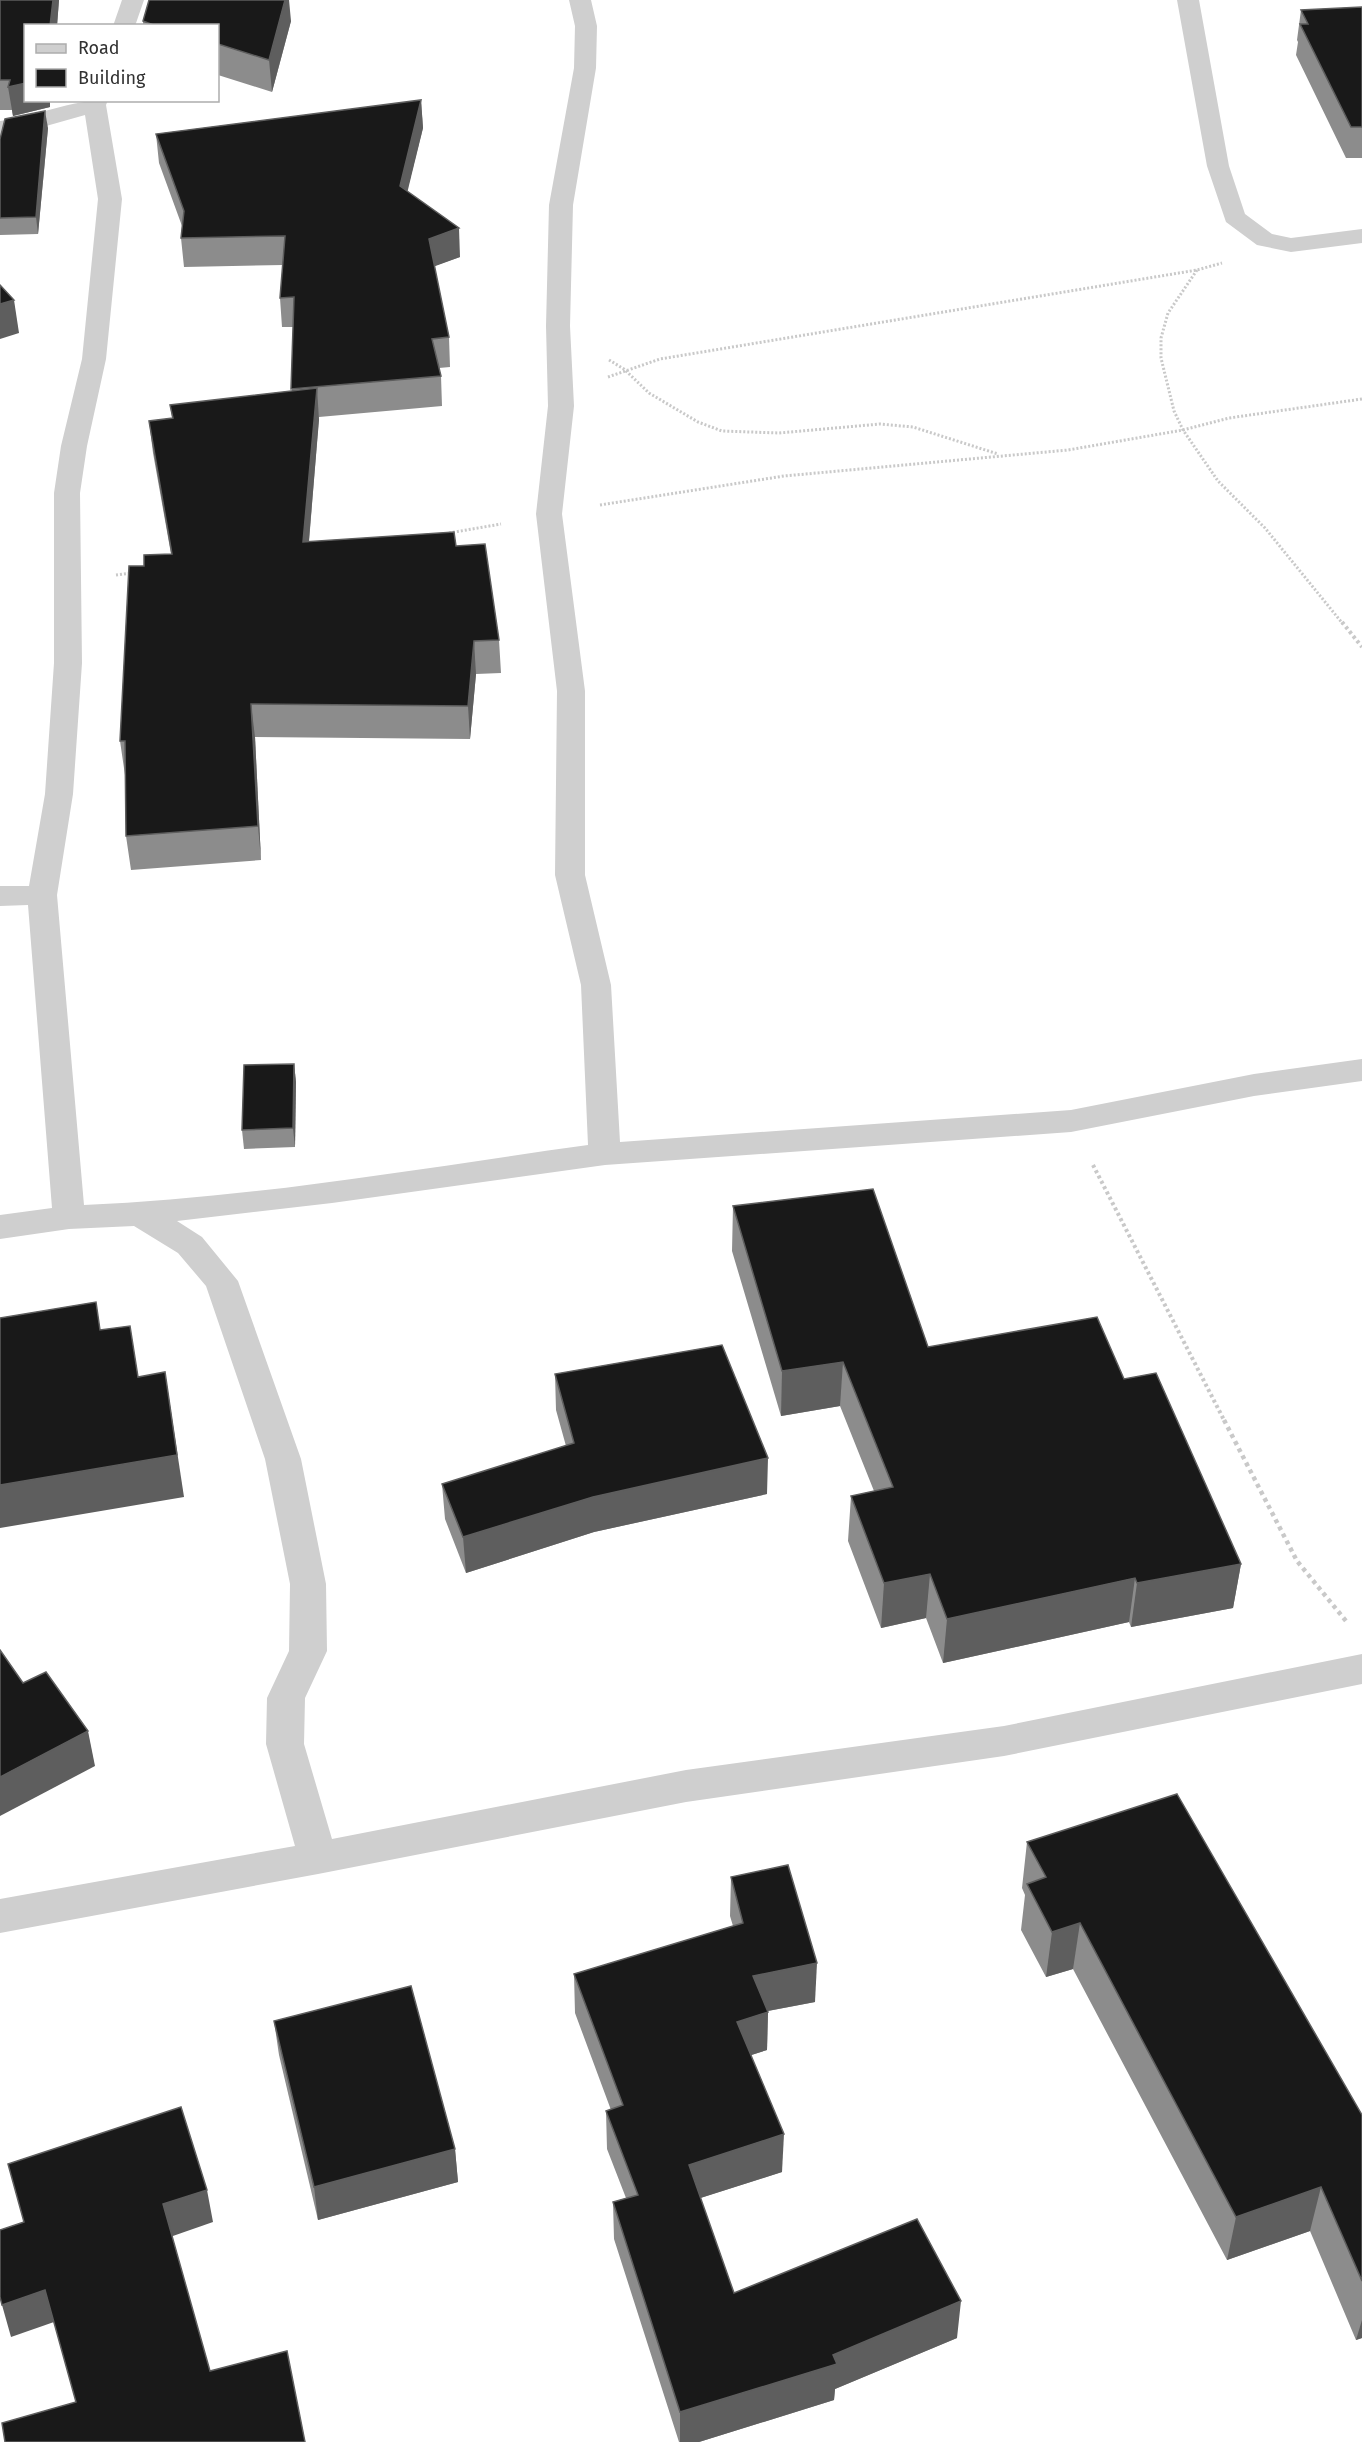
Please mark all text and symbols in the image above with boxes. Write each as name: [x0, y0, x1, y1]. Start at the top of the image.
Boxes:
legend: [24, 24, 219, 102]
text: Road: [78, 37, 120, 59]
text: Building: [78, 67, 146, 89]

